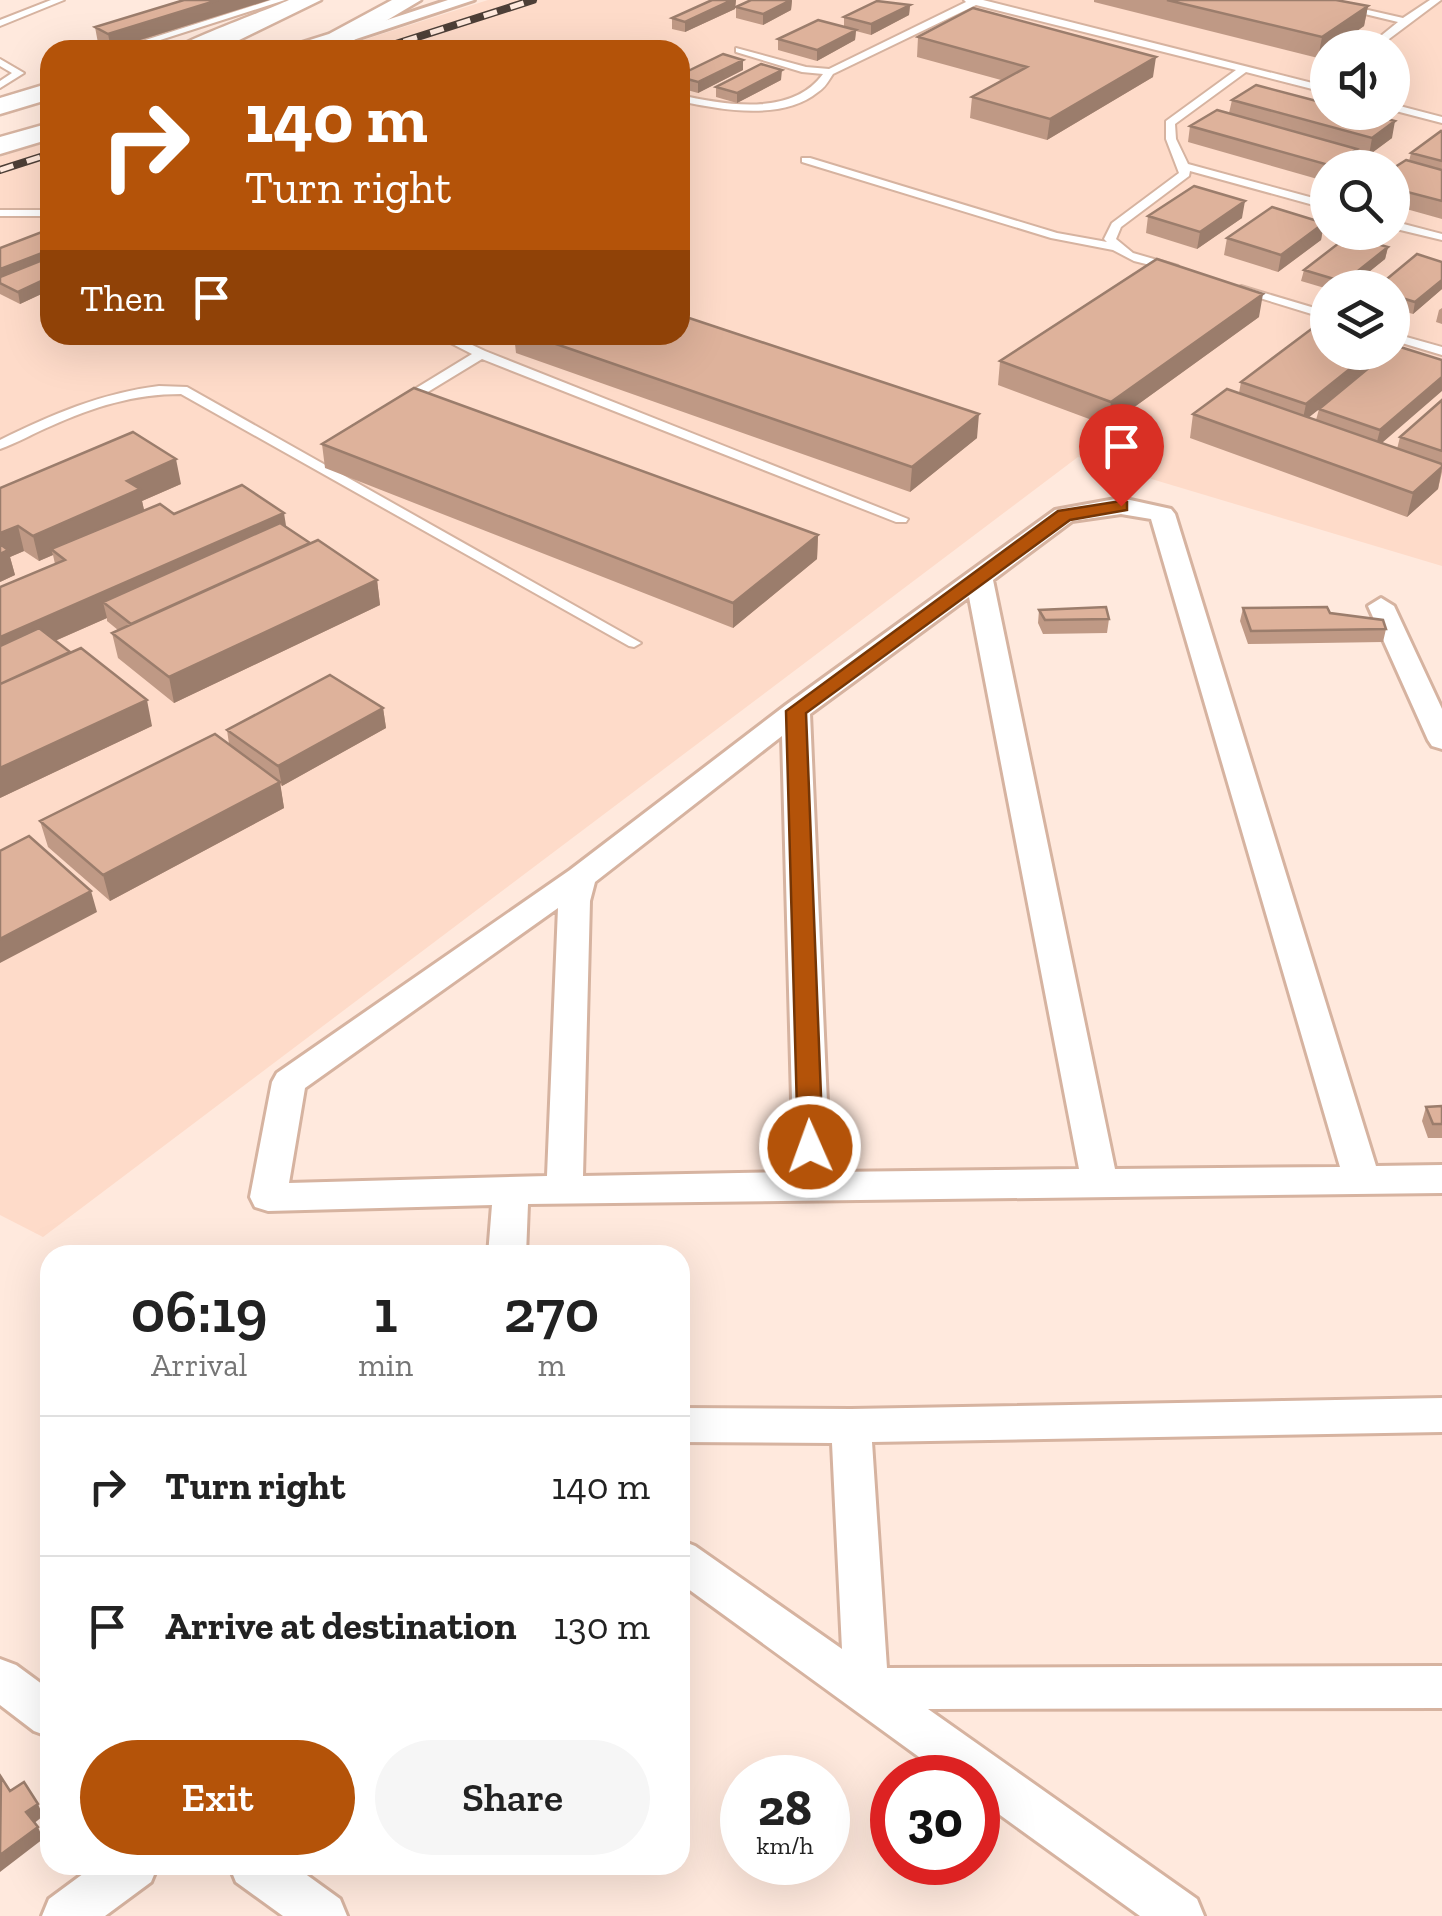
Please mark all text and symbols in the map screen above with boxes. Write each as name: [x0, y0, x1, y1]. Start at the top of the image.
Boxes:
map controls: [1310, 30, 1410, 370]
button: sound: [1310, 30, 1410, 130]
text: 140 m: [245, 76, 428, 160]
icon: right: [80, 80, 210, 210]
button: search: [1310, 150, 1410, 250]
text: Turn right: [245, 161, 451, 215]
icon: arrive: [184, 270, 239, 325]
button: layers: [1310, 270, 1410, 370]
text: Then: [80, 275, 164, 321]
pin: [1079, 404, 1164, 507]
icon: arrive: [1094, 419, 1149, 474]
position arrow: [758, 1095, 862, 1199]
text: 06:19: [131, 1275, 268, 1347]
text: 1: [374, 1275, 398, 1347]
text: 270: [504, 1275, 599, 1347]
text: Arrival: [151, 1346, 247, 1384]
text: min: [358, 1346, 413, 1384]
text: m: [538, 1346, 565, 1384]
icon: right: [80, 1459, 135, 1514]
text: Turn right: [165, 1463, 345, 1509]
text: 140 m: [552, 1463, 650, 1509]
icon: arrive: [80, 1599, 135, 1654]
text: Arrive at destination: [165, 1603, 516, 1649]
text: 130 m: [553, 1603, 650, 1649]
button: Exit: [80, 1740, 355, 1855]
button: Share: [375, 1740, 650, 1855]
speed limit sign: 30: [870, 1755, 1000, 1885]
text: 28: [758, 1778, 812, 1838]
text: km/h: [756, 1830, 814, 1860]

